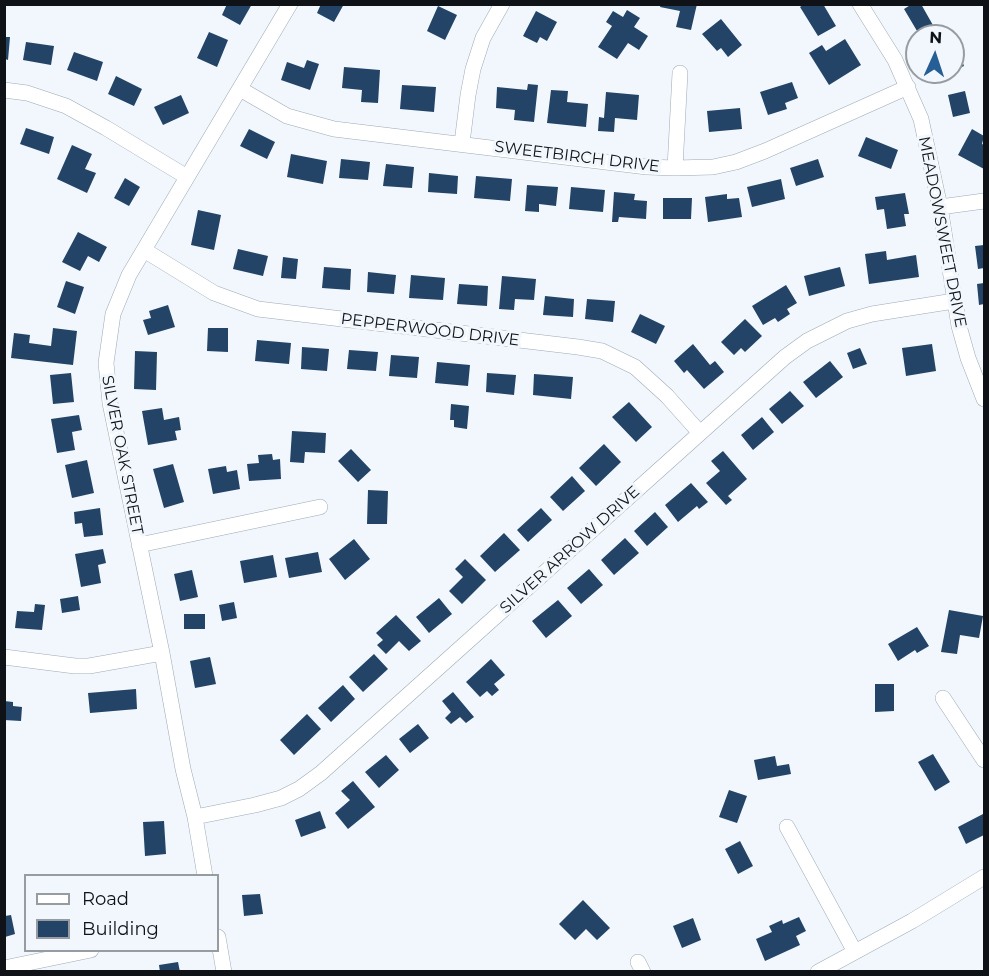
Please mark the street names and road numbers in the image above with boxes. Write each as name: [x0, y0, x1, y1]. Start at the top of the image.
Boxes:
street label: MEADOWSWEET DRIVE: [914, 135, 970, 329]
street label: SWEETBIRCH DRIVE: [493, 137, 661, 177]
street label: PEPPERWOOD DRIVE: [340, 310, 520, 350]
street label: SILVER OAK STREET: [97, 374, 147, 536]
street label: SILVER ARROW DRIVE: [496, 482, 644, 618]

